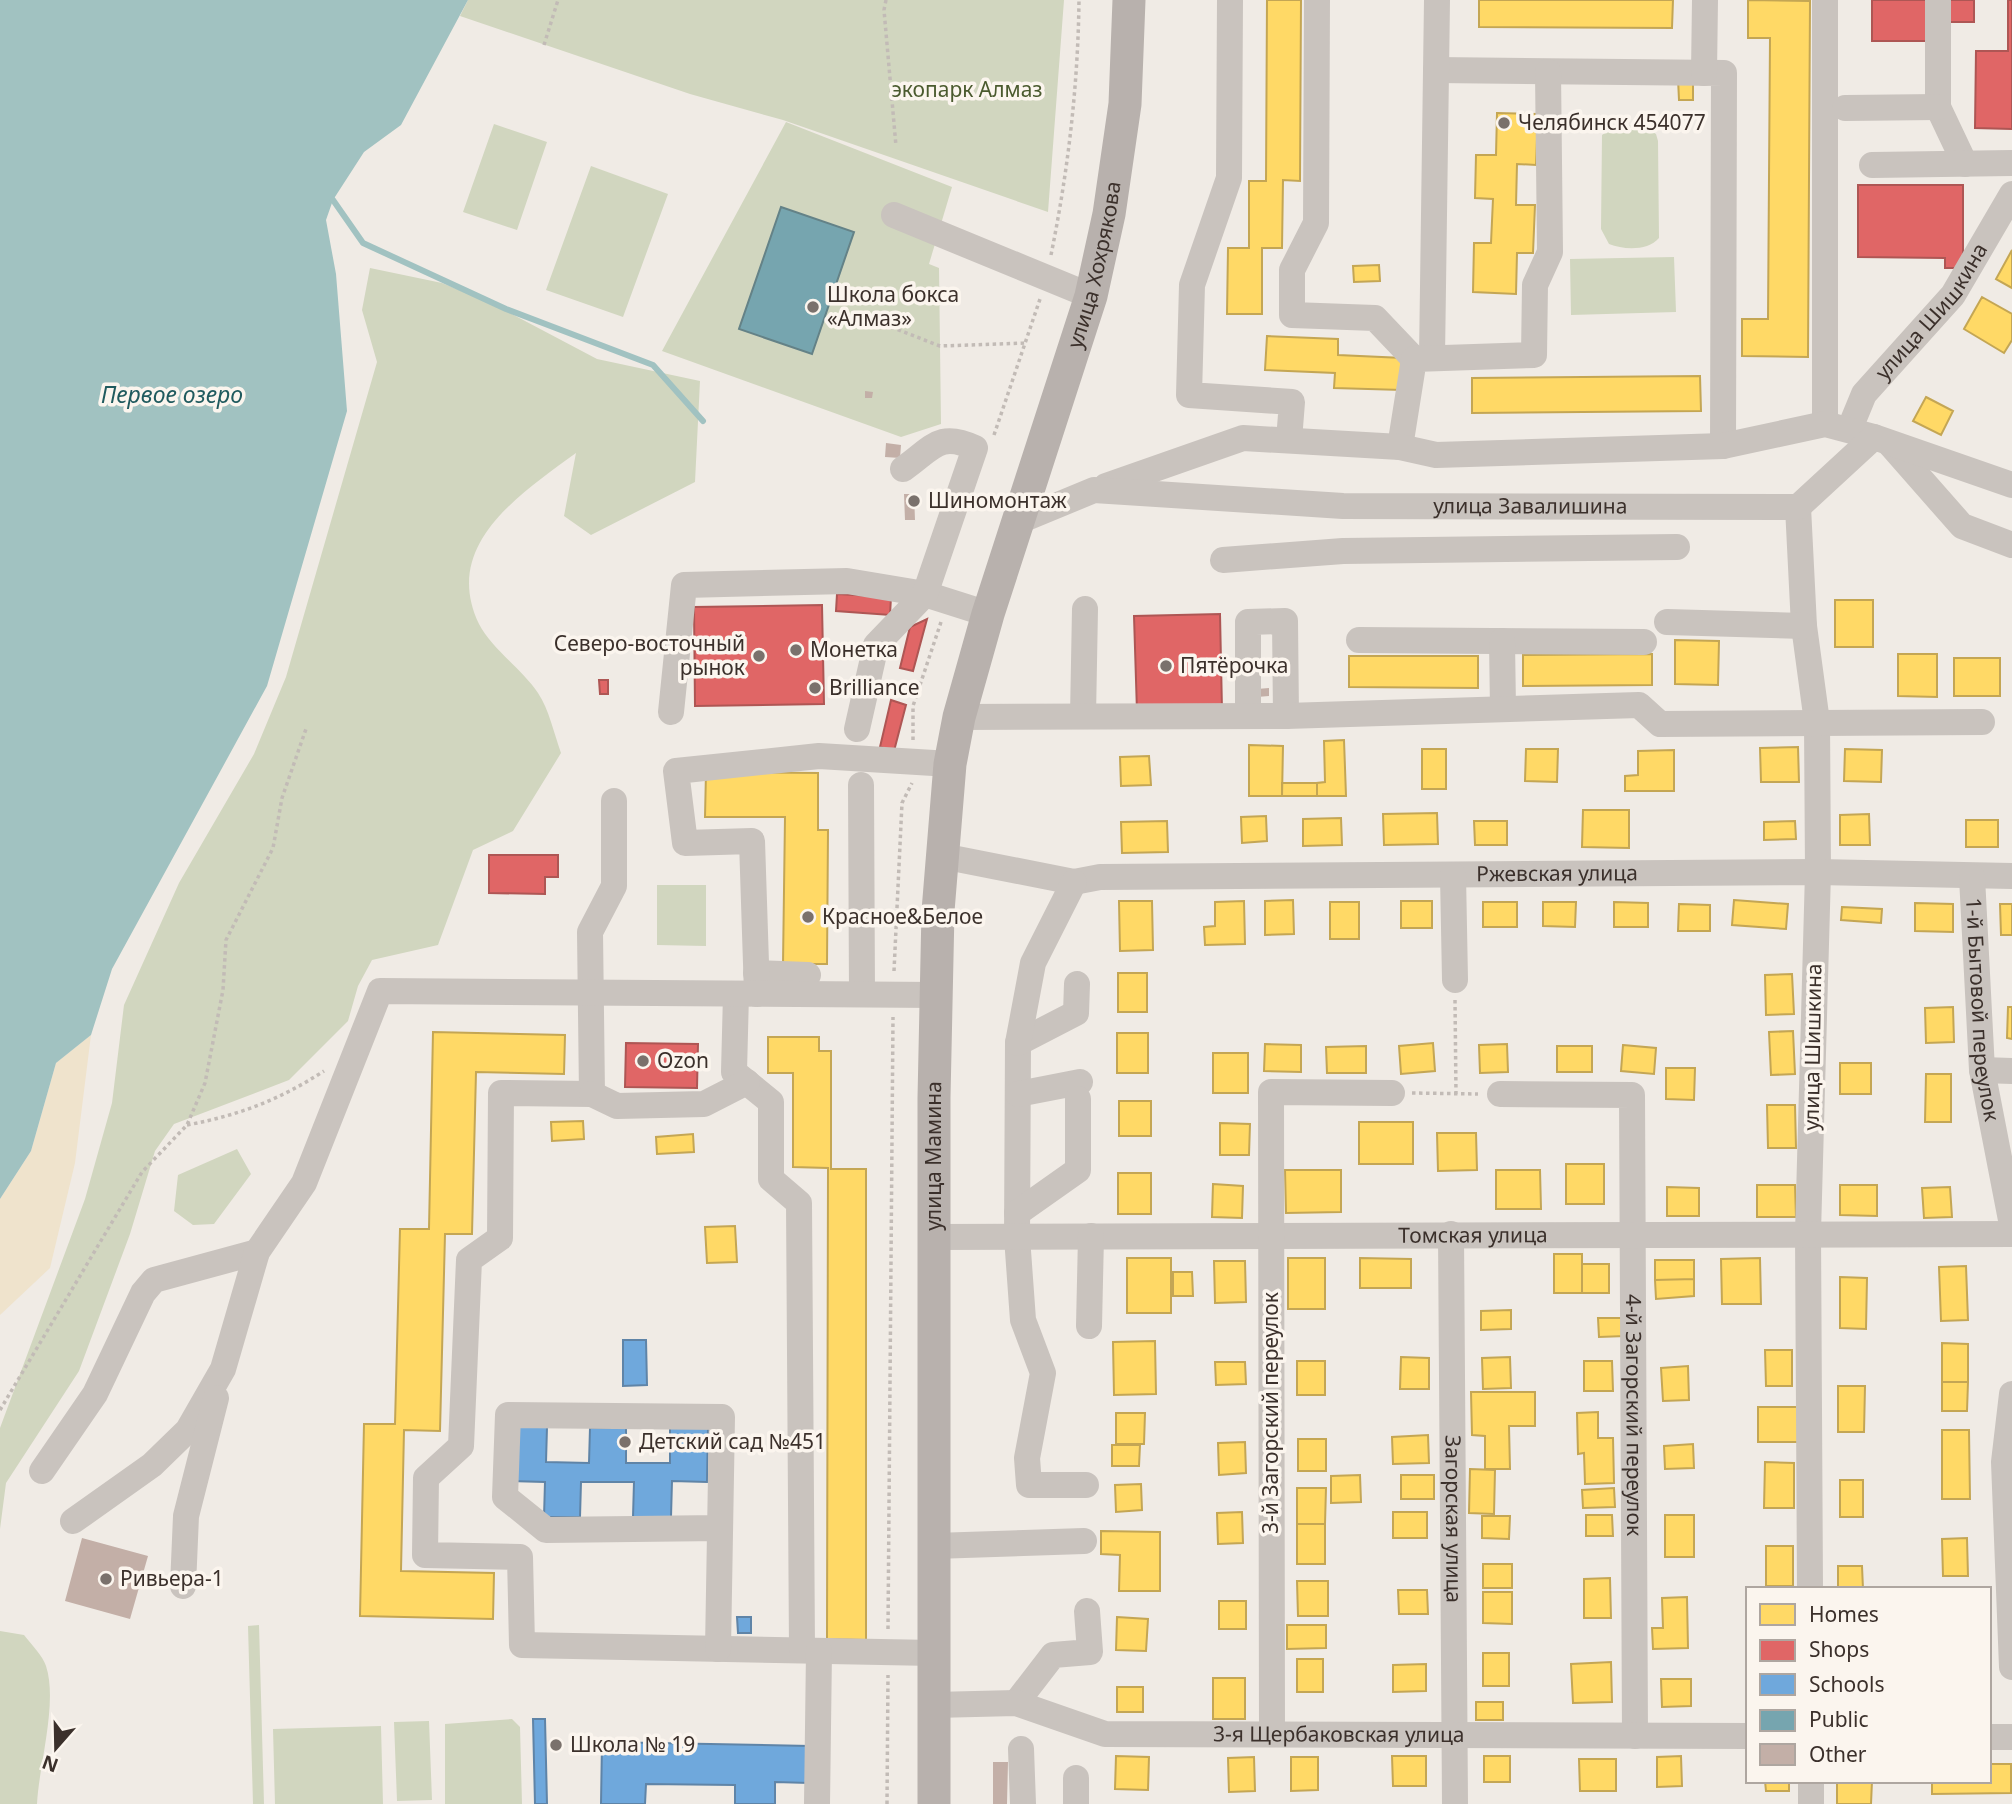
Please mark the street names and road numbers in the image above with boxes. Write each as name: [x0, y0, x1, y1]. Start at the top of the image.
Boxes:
street label: улица Хохрякова: [1060, 179, 1127, 352]
street label: улица Шишкина: [1869, 238, 1993, 385]
street label: улица Завалишина: [1433, 491, 1627, 520]
street label: Ржевская улица: [1476, 858, 1638, 887]
street label: 1-й Бытовой переулок: [1960, 897, 2007, 1124]
street label: улица Шишкина: [1797, 963, 1827, 1131]
street label: улица Мамина: [919, 1081, 947, 1231]
street label: Томская улица: [1398, 1220, 1548, 1249]
street label: 3-й Загорский переулок: [1256, 1292, 1284, 1534]
street label: 4-й Загорский переулок: [1620, 1294, 1649, 1536]
street label: Загорская улица: [1439, 1435, 1469, 1603]
street label: 3-я Щербаковская улица: [1213, 1719, 1465, 1748]

